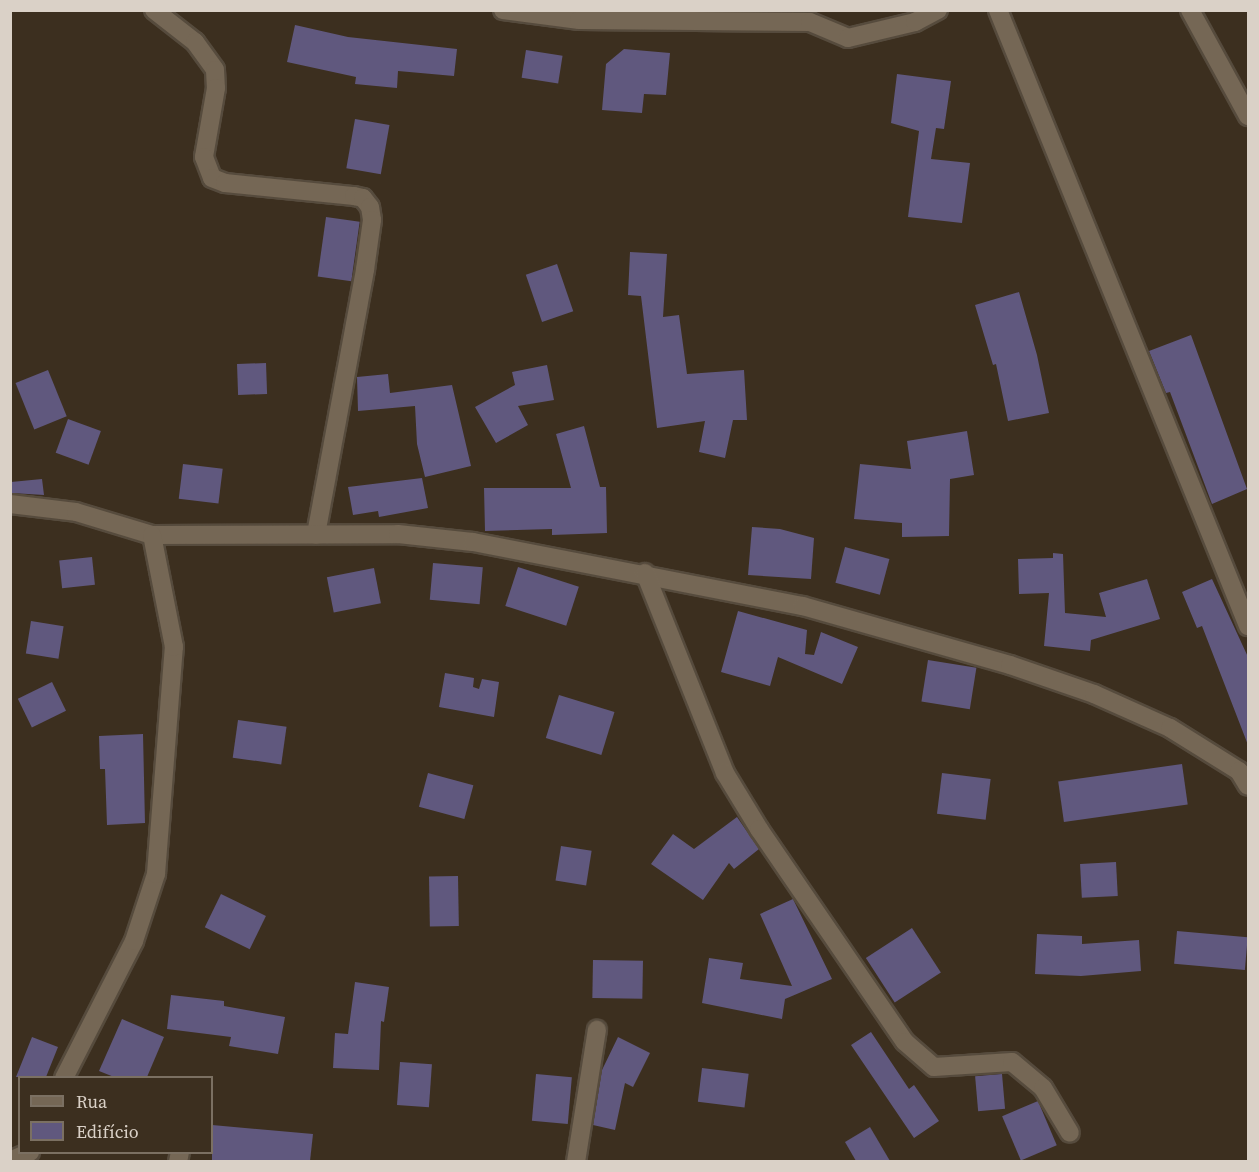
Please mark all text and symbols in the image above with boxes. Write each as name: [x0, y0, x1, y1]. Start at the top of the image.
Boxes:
legend: [18, 1076, 213, 1154]
text: Rua: [76, 1089, 107, 1114]
text: Edifício: [76, 1119, 139, 1144]

